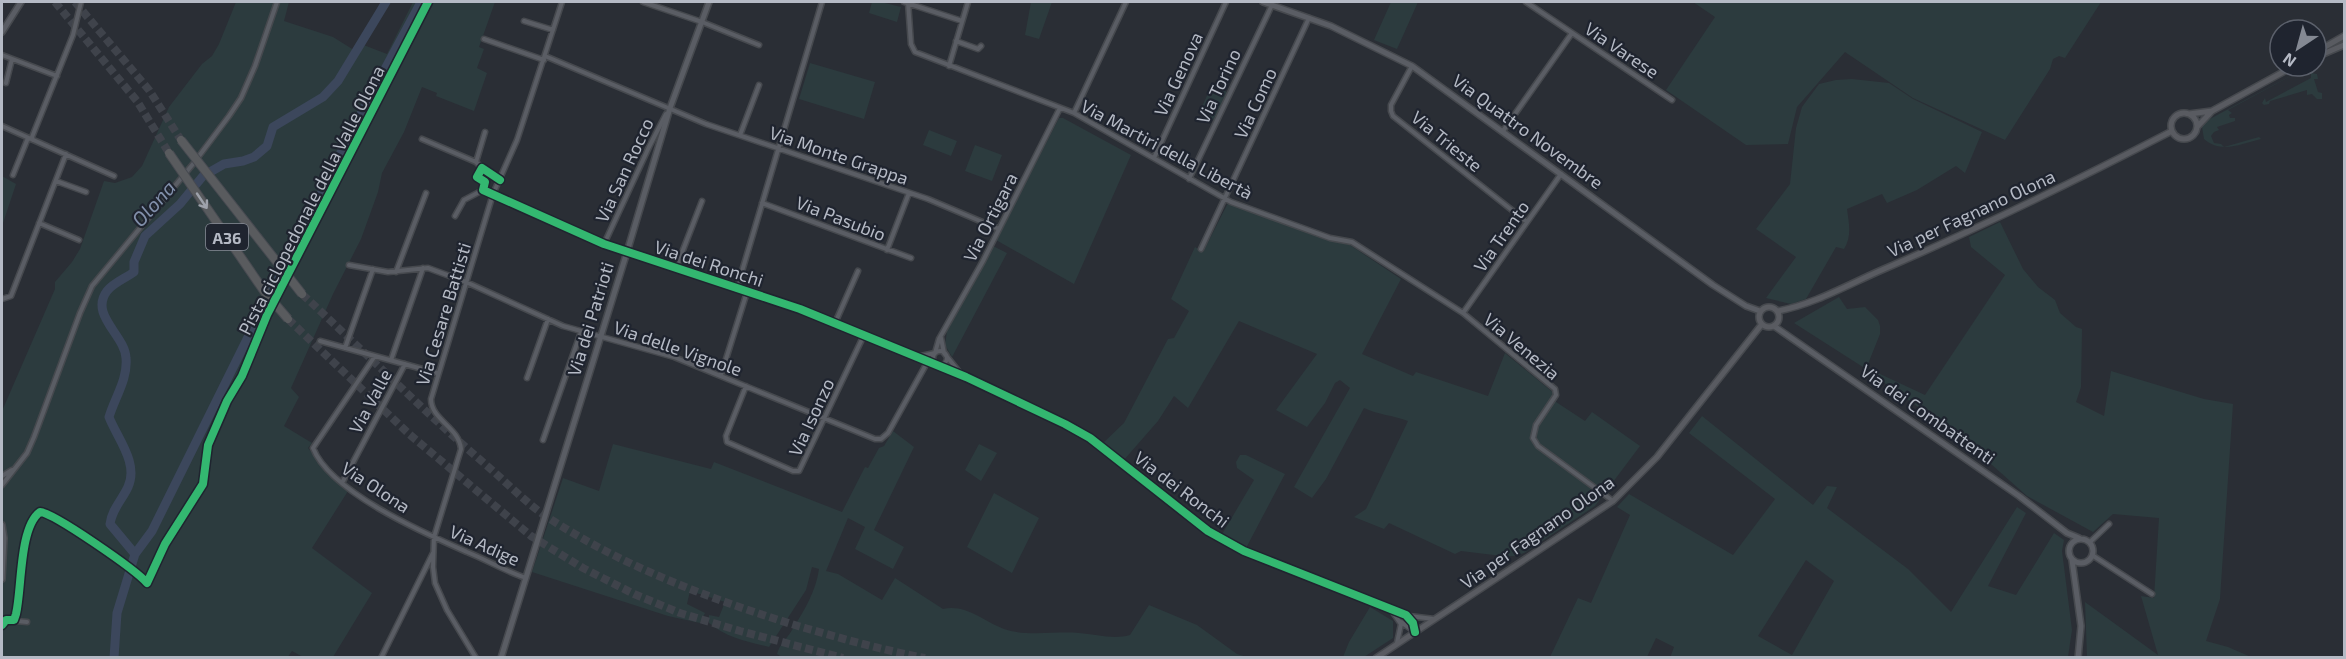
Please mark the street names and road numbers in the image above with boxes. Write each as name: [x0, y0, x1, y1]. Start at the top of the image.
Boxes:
street label: Via Varese: [1581, 17, 1663, 83]
street label: Via Genova: [1149, 28, 1207, 120]
street label: Via Torino: [1191, 45, 1245, 127]
street label: Pista ciclopedonale della Valle Olona: [233, 62, 389, 338]
street label: Via Como: [1229, 64, 1281, 142]
street label: Via Quattro Novembre: [1448, 69, 1608, 193]
street label: Via Martiri della Libertà: [1077, 94, 1257, 204]
street label: Via Trieste: [1407, 106, 1487, 176]
street label: Via San Rocco: [590, 114, 658, 226]
street label: Via Monte Grappa: [767, 121, 911, 189]
street label: Via per Fagnano Olona: [1884, 164, 2058, 262]
street label: Via Ortigara: [958, 169, 1022, 265]
street label: Via Pasubio: [793, 191, 889, 245]
street label: Via Trento: [1469, 196, 1533, 276]
road number: A36: [206, 224, 248, 250]
street label: Via dei Ronchi: [652, 235, 766, 291]
street label: Via Cesare Battisti: [411, 240, 475, 388]
street label: Via dei Patrioti: [562, 259, 618, 379]
street label: Via Venezia: [1480, 308, 1564, 384]
street label: Via delle Vignole: [611, 316, 745, 380]
street label: Via dei Combattenti: [1856, 359, 2000, 469]
street label: Via Valle: [344, 365, 396, 437]
street label: Via Isonzo: [783, 375, 839, 459]
street label: Via dei Ronchi: [1130, 446, 1234, 532]
street label: Via Olona: [338, 457, 414, 517]
street label: Via per Fagnano Olona: [1456, 471, 1618, 593]
street label: Via Adige: [446, 520, 524, 570]

